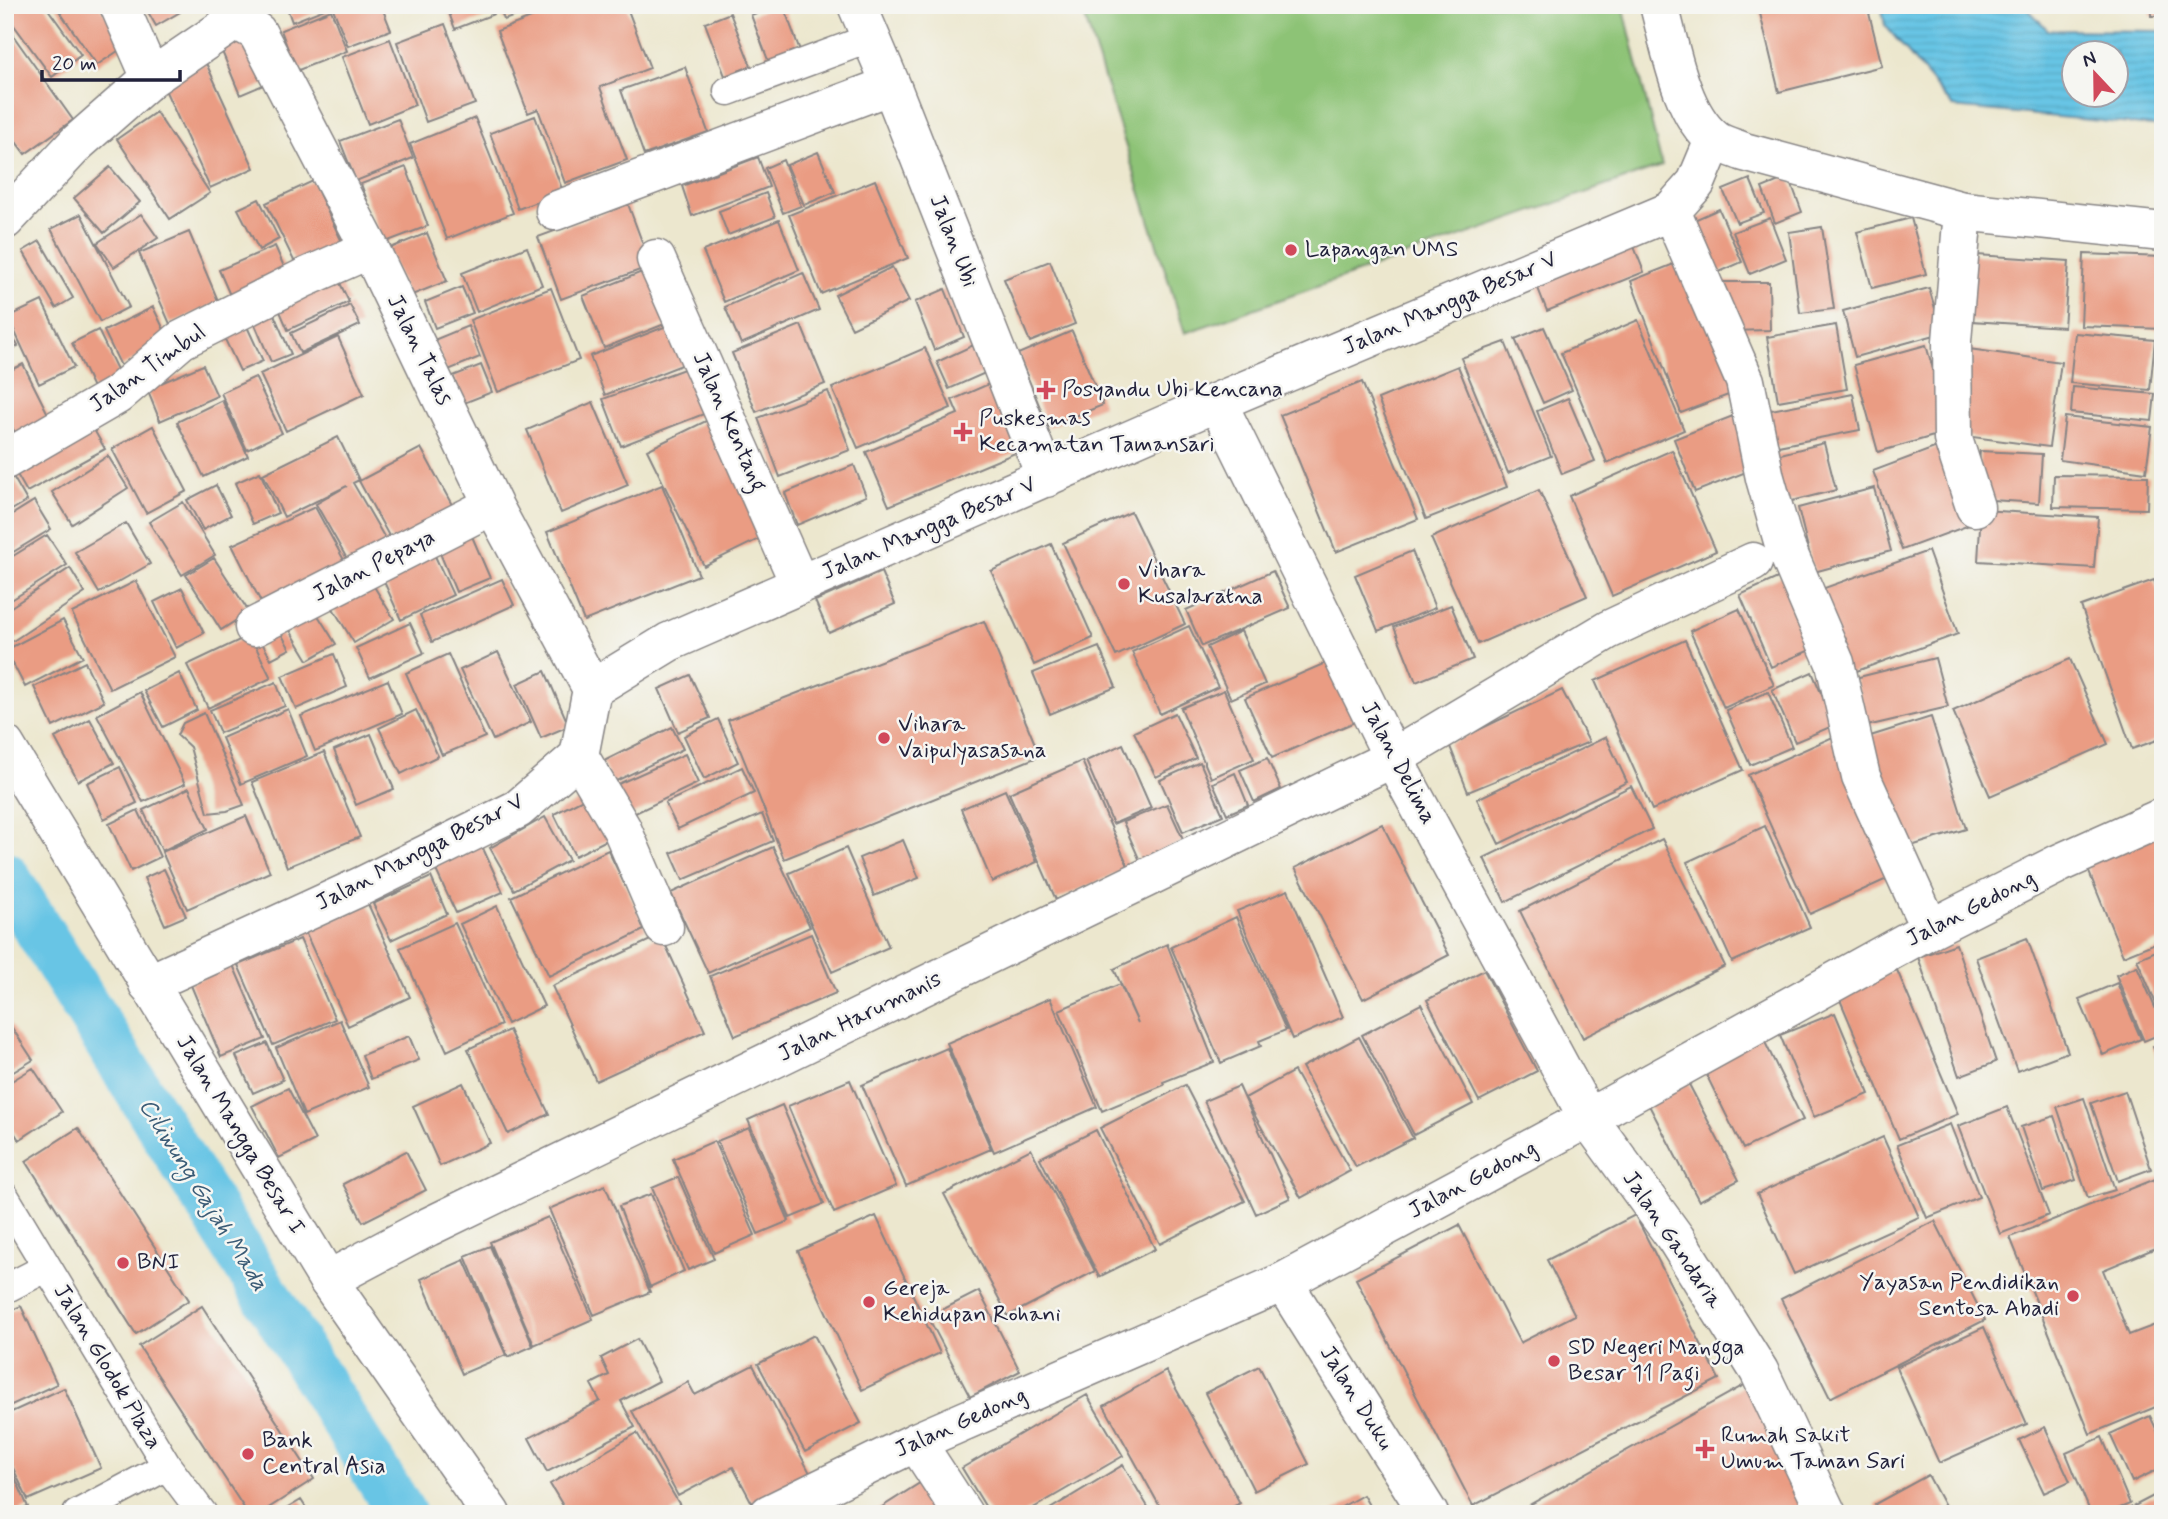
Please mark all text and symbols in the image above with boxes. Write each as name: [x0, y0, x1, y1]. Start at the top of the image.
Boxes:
scale bar: [42, 38, 180, 82]
north arrow: [2060, 38, 2130, 108]
text: N: [2079, 46, 2100, 74]
text: 20 m: [52, 50, 97, 78]
street label: Jalan Ubi: [922, 190, 984, 292]
place label: Lapangan UMS: [1305, 235, 1459, 265]
marker: Lapangan UMS: [1283, 242, 1299, 258]
street label: Jalan Mangga Besar V: [1338, 245, 1562, 365]
street label: Jalan Talas: [379, 290, 459, 410]
street label: Jalan Timbul: [84, 318, 212, 420]
street label: Jalan Kentang: [683, 347, 773, 498]
place label: Posyandu Ubi Kencana: [1062, 375, 1283, 405]
marker: Posyandu Ubi Kencana: [1036, 380, 1056, 400]
place label: Puskesmas Kecamatan Tamansari: [979, 404, 1215, 460]
marker: Puskesmas Kecamatan Tamansari: [953, 422, 973, 442]
street label: Jalan Mangga Besar V: [817, 470, 1041, 590]
street label: Jalan Pepaya: [308, 522, 440, 610]
place label: Vihara Kusalaratna: [1138, 556, 1263, 612]
marker: Vihara Kusalaratna: [1116, 576, 1132, 592]
street label: Jalan Delima: [1353, 696, 1443, 830]
place label: Vihara Vaipulyasasana: [898, 710, 1047, 766]
marker: Vihara Vaipulyasasana: [876, 730, 892, 746]
street label: Jalan Mangga Besar V: [311, 787, 530, 920]
street label: Jalan Gedong: [1901, 863, 2041, 955]
street label: Jalan Harumanis: [773, 964, 947, 1070]
street label: Jalan Mangga Besar I: [167, 1030, 311, 1241]
water label: Ciliwung Gajah Mada: [129, 1093, 275, 1298]
street label: Jalan Gedong: [1403, 1134, 1543, 1226]
street label: Jalan Gandaria: [1615, 1165, 1729, 1315]
place label: BNI: [137, 1248, 180, 1278]
marker: BNI: [115, 1255, 131, 1271]
place label: Yayasan Pendidikan Sentosa Abadi: [1859, 1268, 2059, 1324]
place label: Gereja Kehidupan Rohani: [883, 1274, 1061, 1330]
street label: Jalan Glodok Plaza: [46, 1279, 168, 1455]
marker: Yayasan Pendidikan Sentosa Abadi: [2065, 1288, 2081, 1304]
marker: Gereja Kehidupan Rohani: [861, 1294, 877, 1310]
place label: SD Negeri Mangga Besar 11 Pagi: [1568, 1333, 1745, 1391]
street label: Jalan Duku: [1312, 1340, 1400, 1456]
marker: SD Negeri Mangga Besar 11 Pagi: [1546, 1353, 1562, 1369]
street label: Jalan Gedong: [890, 1381, 1032, 1465]
place label: Rumah Sakit Umum Taman Sari: [1721, 1421, 1905, 1477]
place label: Bank Central Asia: [262, 1426, 386, 1482]
marker: Rumah Sakit Umum Taman Sari: [1695, 1439, 1715, 1459]
marker: Bank Central Asia: [240, 1446, 256, 1462]

